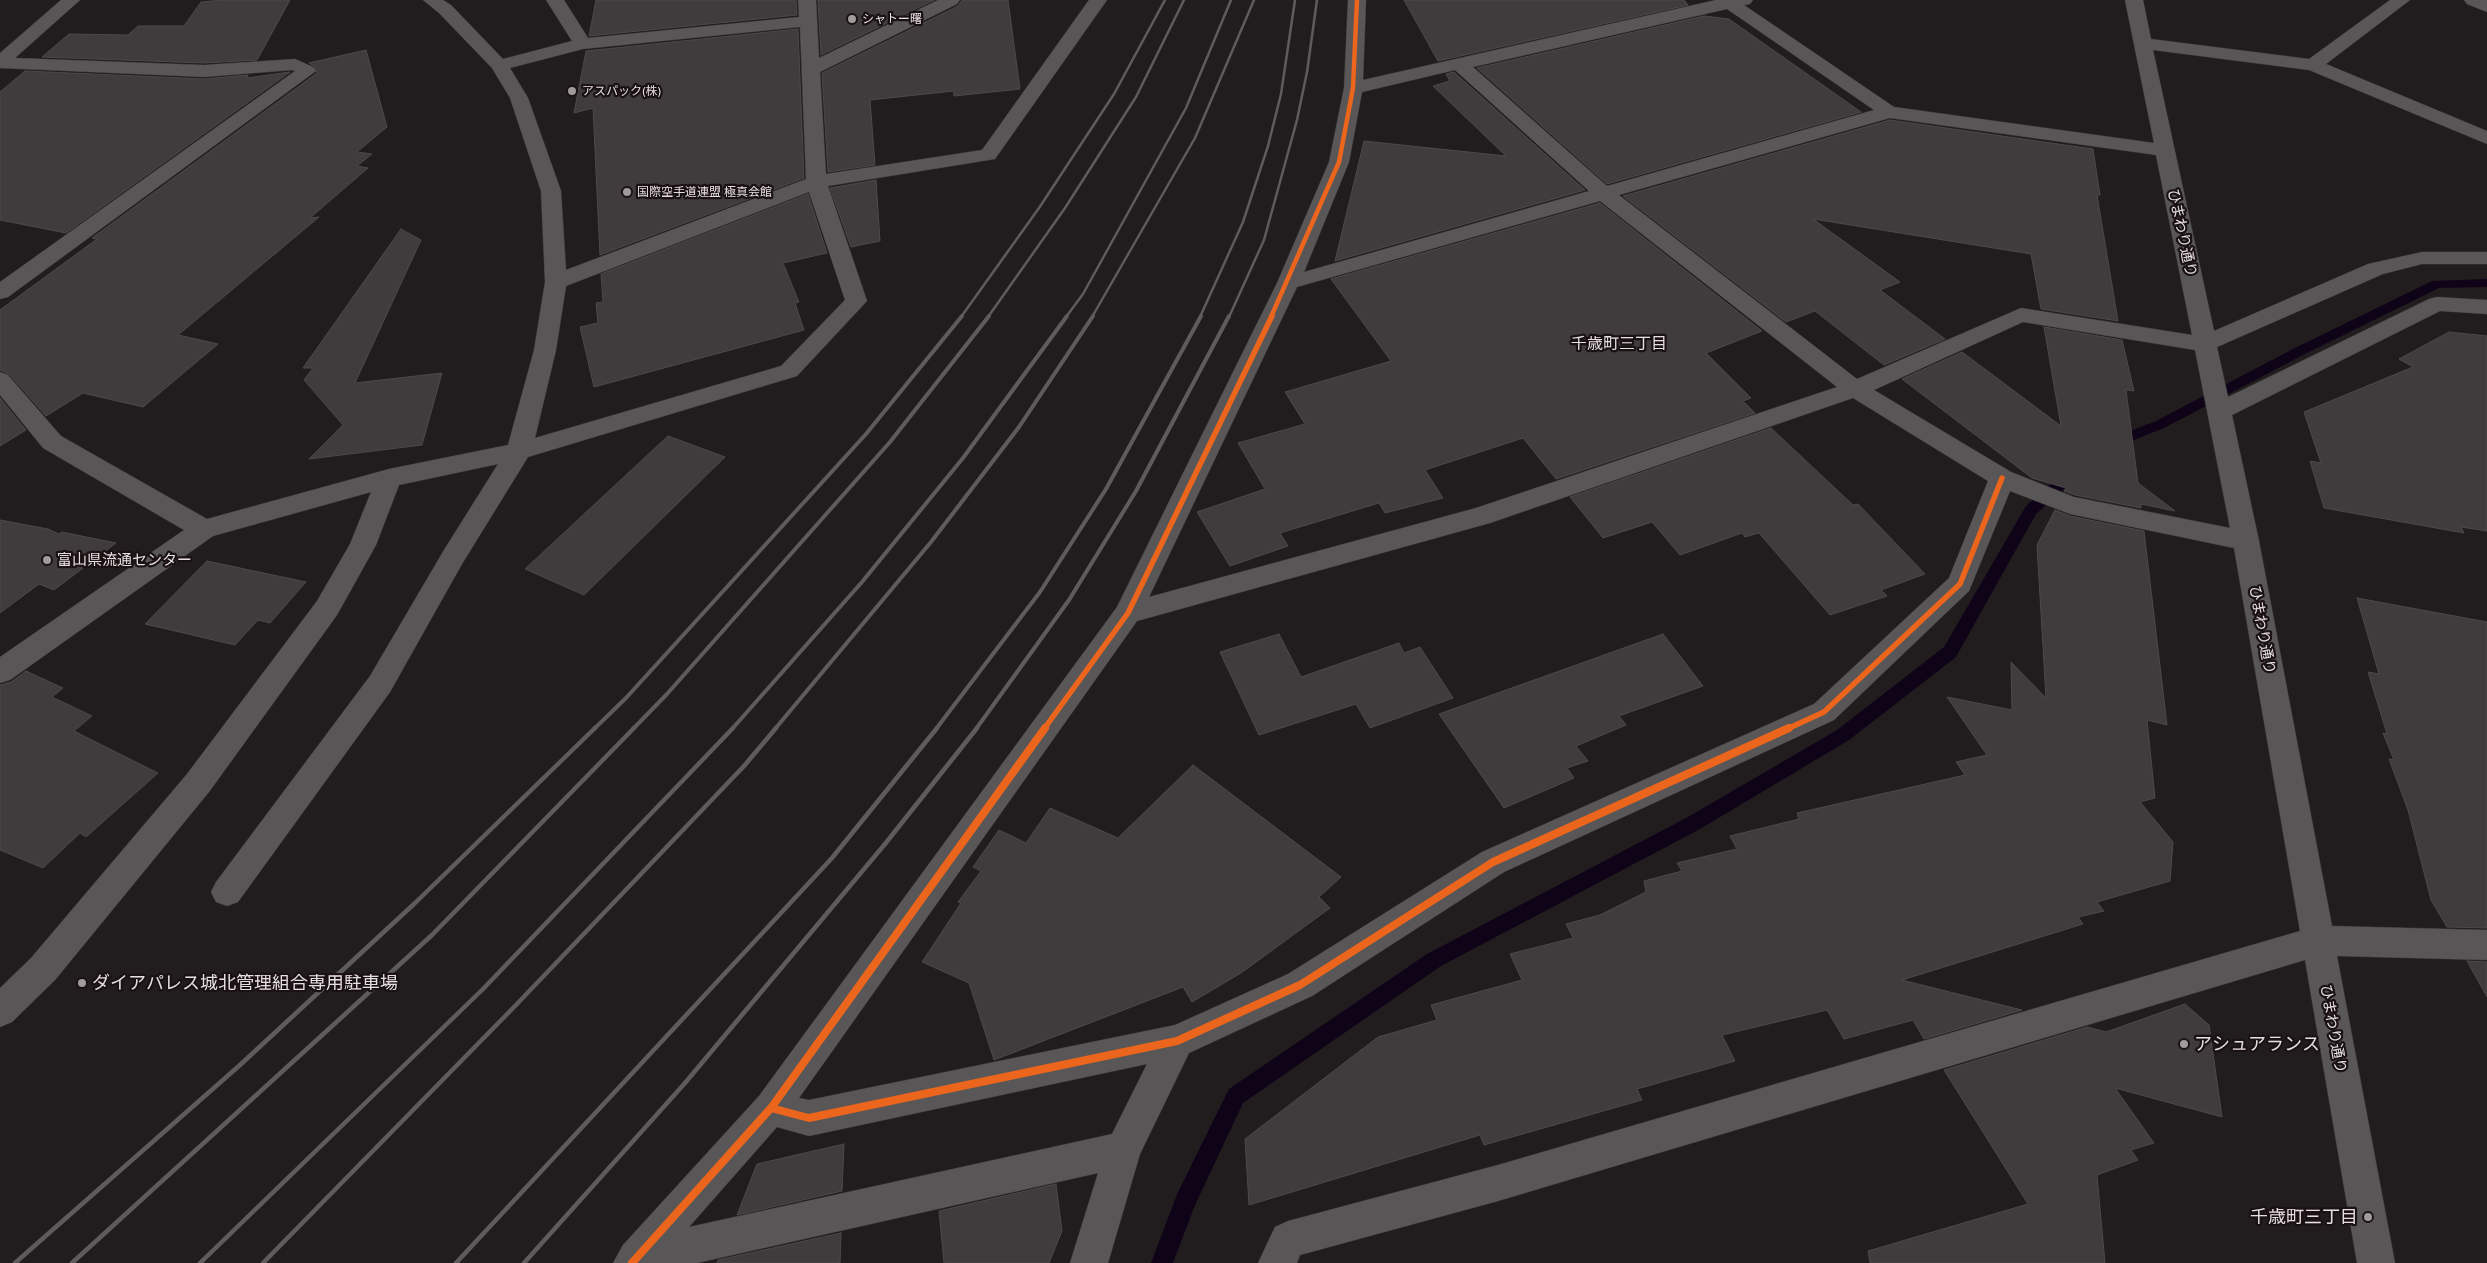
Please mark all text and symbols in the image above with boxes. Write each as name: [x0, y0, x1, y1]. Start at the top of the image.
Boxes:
place label: シャトー曙: [862, 12, 922, 26]
marker: シャトー曙: [846, 13, 858, 25]
place label: アスパック(株): [582, 84, 661, 98]
marker: アスパック(株): [566, 85, 578, 97]
place label: 国際空手道連盟 極真会館: [637, 185, 772, 199]
marker: 国際空手道連盟 極真会館: [621, 186, 633, 198]
street label: ひまわり通り: [2164, 187, 2200, 279]
district label: 千歳町三丁目: [1571, 334, 1667, 354]
place label: 富山県流通センター: [57, 551, 192, 569]
marker: 富山県流通センター: [41, 554, 53, 566]
street label: ひまわり通り: [2245, 584, 2279, 676]
place label: ダイアパレス城北管理組合専用駐車場: [92, 972, 398, 994]
marker: ダイアパレス城北管理組合専用駐車場: [76, 977, 88, 989]
street label: ひまわり通り: [2316, 983, 2350, 1075]
place label: アシュアランス: [2194, 1033, 2320, 1055]
marker: アシュアランス: [2178, 1038, 2190, 1050]
place label: 千歳町三丁目: [2250, 1206, 2358, 1228]
marker: 千歳町三丁目: [2362, 1211, 2374, 1223]

